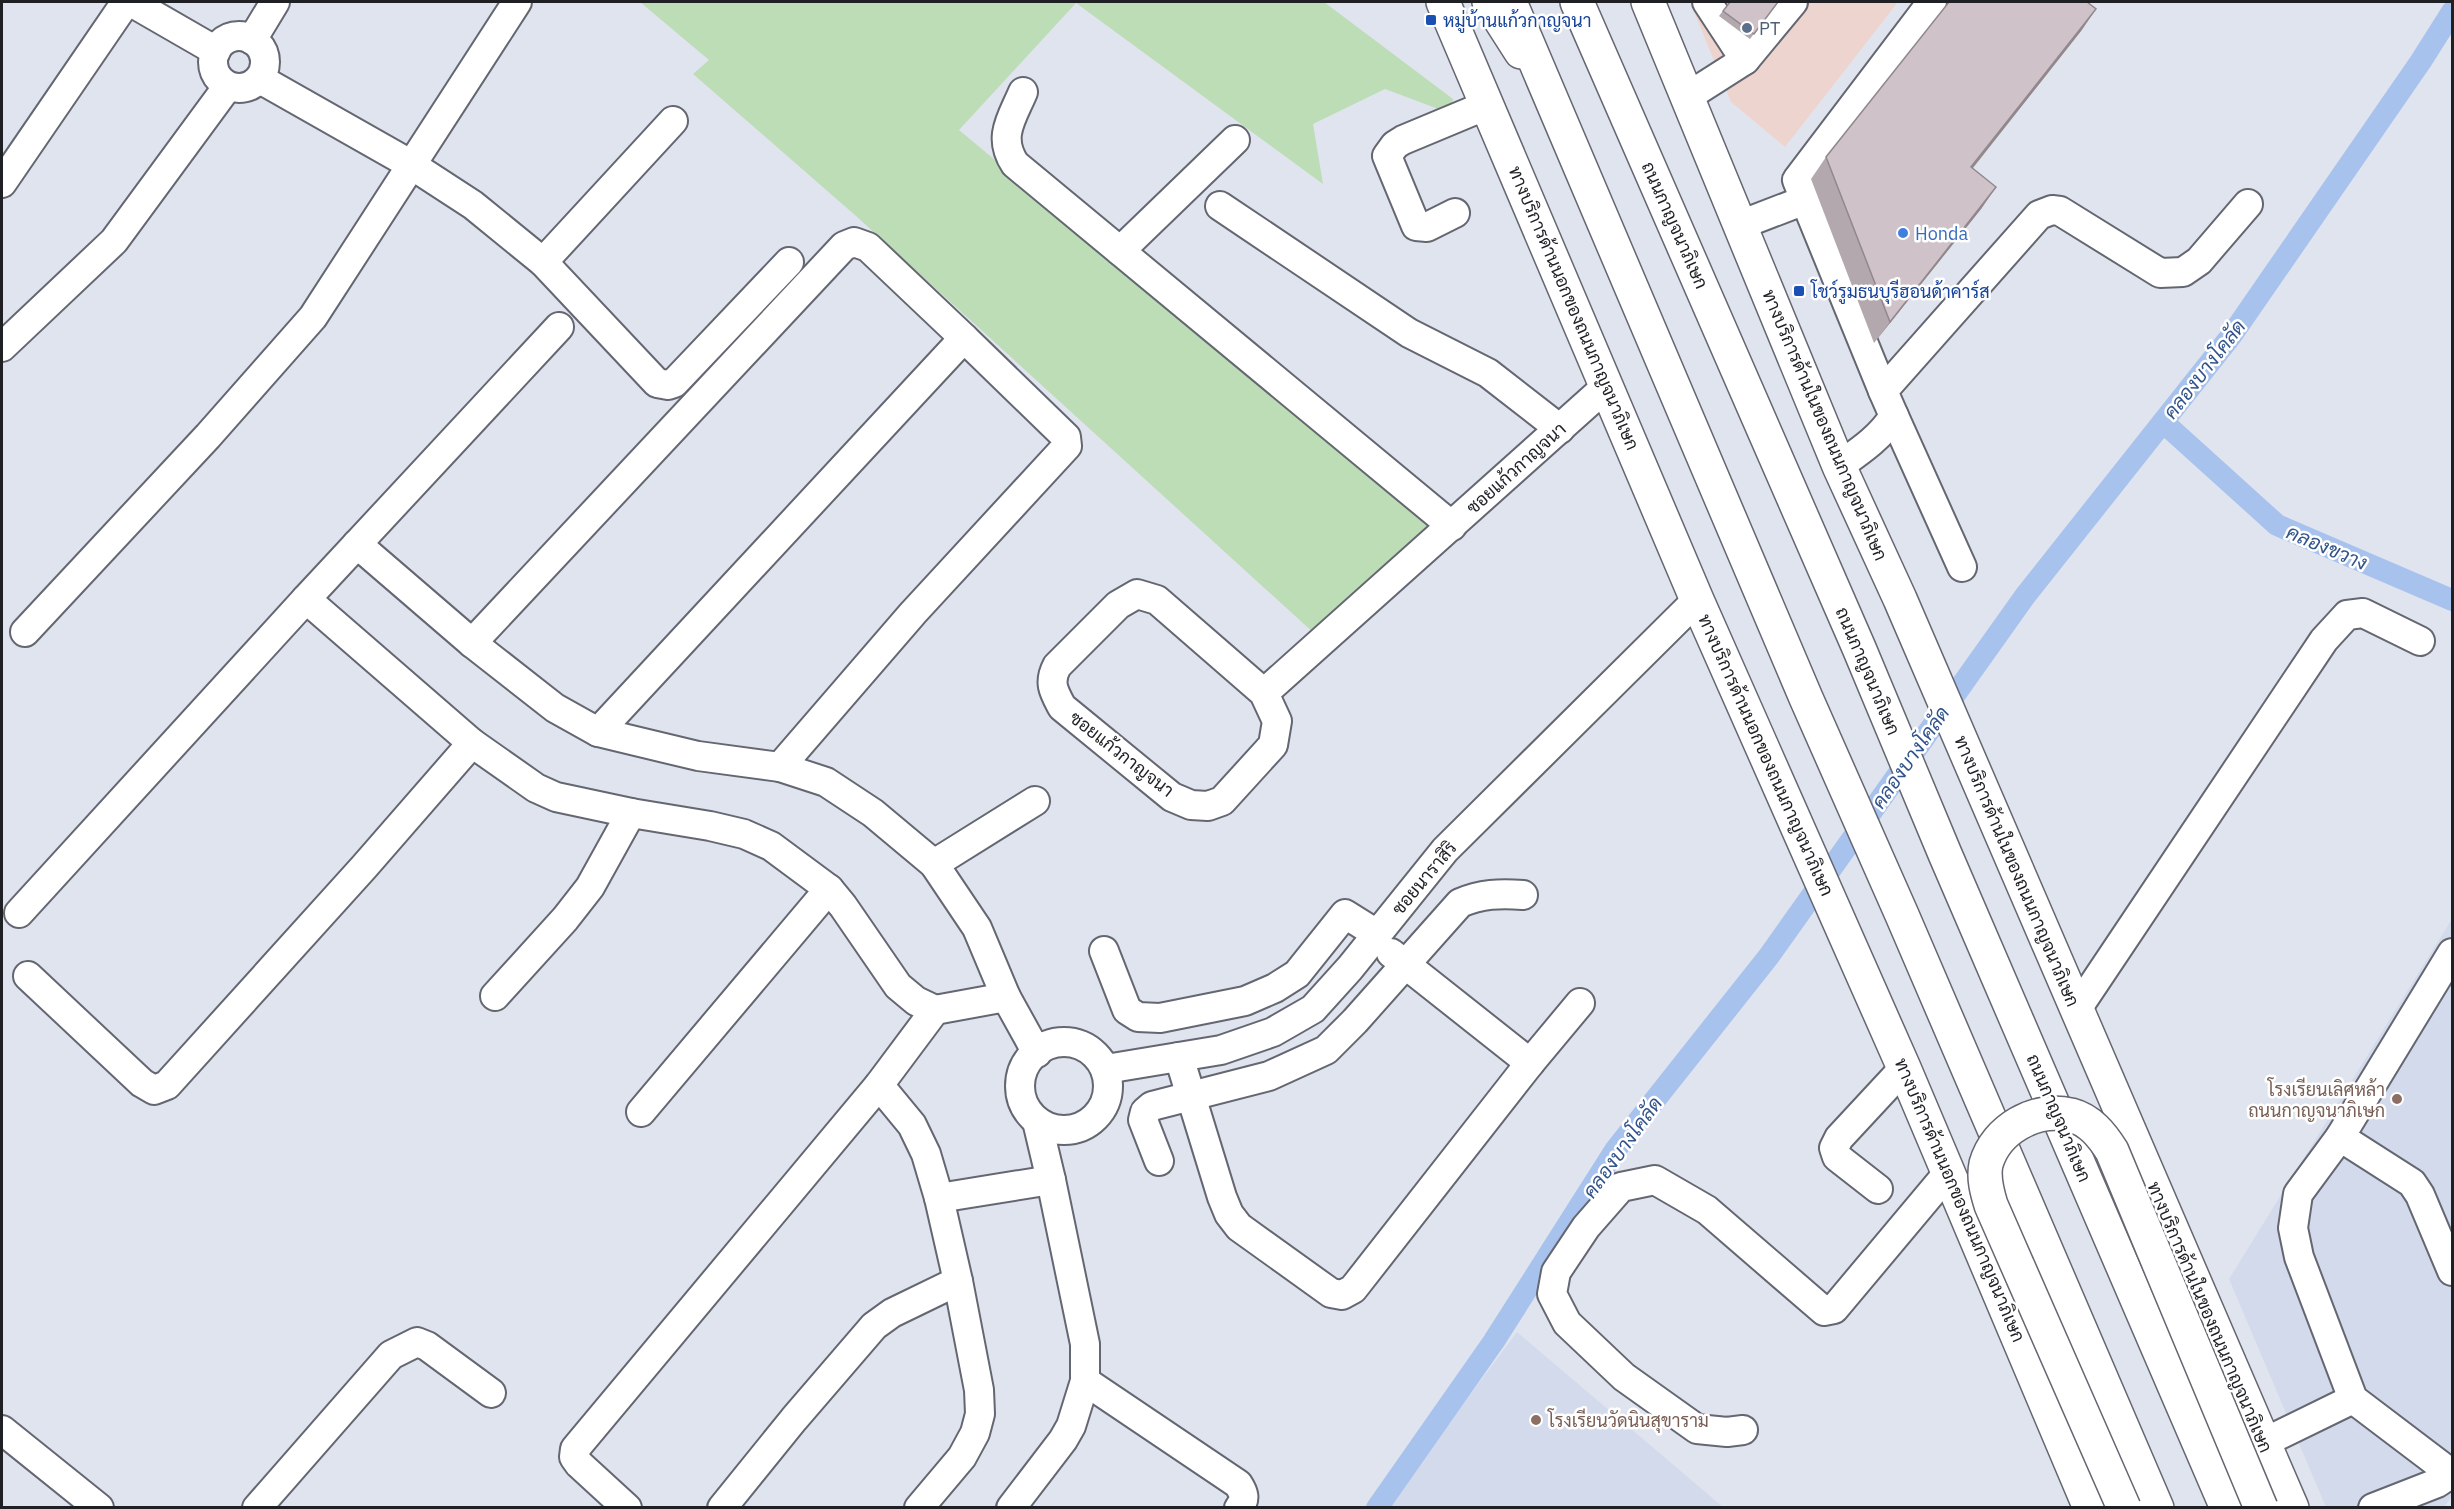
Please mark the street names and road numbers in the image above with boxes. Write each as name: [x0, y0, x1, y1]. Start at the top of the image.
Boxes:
street label: ถนนกาญจนาภิเษก: [1637, 158, 1713, 292]
street label: ทางบริการด้านนอกของถนนกาญจนาภิเษก: [1504, 162, 1644, 454]
street label: ทางบริการด้านในของถนนกาญจนาภิเษก: [1757, 286, 1894, 564]
street label: ซอยแก้วกาญจนา: [1461, 417, 1571, 519]
street label: ถนนกาญจนาภิเษก: [1831, 604, 1905, 738]
street label: ทางบริการด้านนอกของถนนกาญจนาภิเษก: [1693, 610, 1839, 900]
street label: ซอยแก้วกาญจนา: [1065, 706, 1179, 802]
street label: ทางบริการด้านในของถนนกาญจนาภิเษก: [1949, 732, 2086, 1010]
street label: ซอยนาราสิริ: [1387, 836, 1462, 919]
street label: ถนนกาญจนาภิเษก: [2022, 1051, 2096, 1185]
street label: ทางบริการด้านนอกของถนนกาญจนาภิเษก: [1890, 1054, 2030, 1346]
street label: ทางบริการด้านในของถนนกาญจนาภิเษก: [2142, 1178, 2279, 1456]

